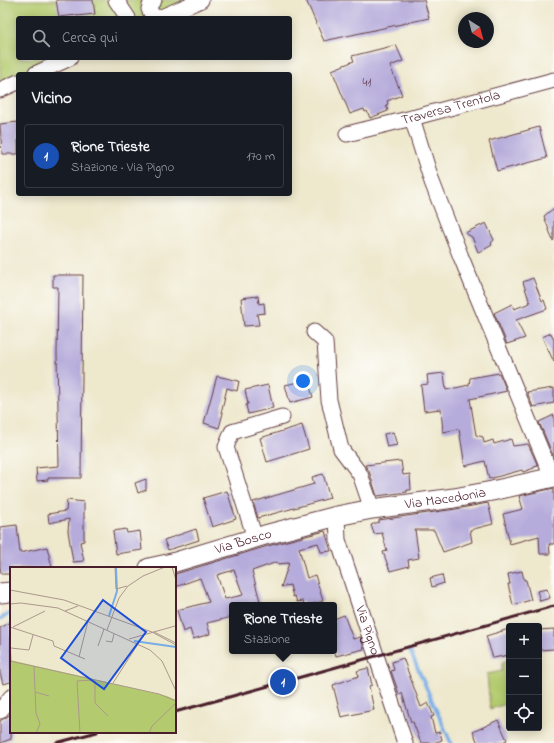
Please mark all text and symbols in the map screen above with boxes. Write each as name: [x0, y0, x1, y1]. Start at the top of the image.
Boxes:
north arrow: [458, 12, 494, 48]
search box: [16, 16, 292, 60]
icon: search: [30, 27, 52, 49]
text: Cerca qui: [62, 27, 118, 49]
house number: 41: [363, 74, 372, 92]
street label: Traversa Trentola: [399, 84, 503, 131]
text: Vicino: [32, 86, 72, 111]
text: Rione Trieste: [71, 136, 150, 158]
text: 1: [44, 147, 48, 166]
text: 170 m: [247, 147, 275, 166]
text: Stazione · Via Pigno: [71, 158, 174, 177]
your location: [293, 371, 313, 391]
street label: Via Macedonia: [403, 482, 488, 515]
street label: Via Bosco: [211, 523, 274, 560]
inset map: [10, 567, 176, 733]
popup: [229, 602, 337, 654]
street label: Via Pigno: [349, 602, 386, 658]
text: Rione Trieste: [244, 608, 322, 630]
map controls: [506, 623, 542, 731]
button: +: [506, 623, 542, 659]
text: Stazione: [244, 630, 290, 649]
button: −: [506, 659, 542, 695]
pin: 1: [270, 667, 296, 697]
button: locate: [506, 695, 542, 731]

